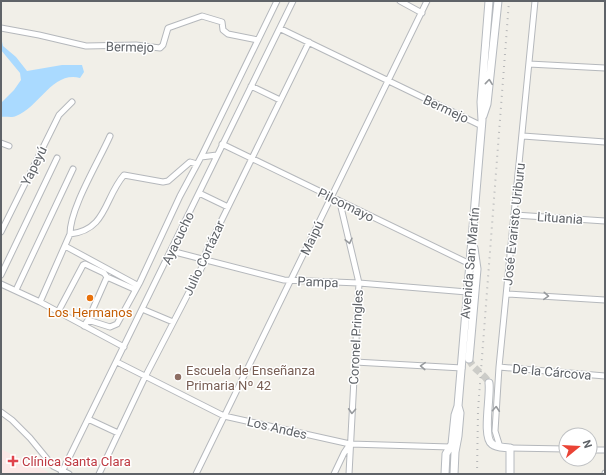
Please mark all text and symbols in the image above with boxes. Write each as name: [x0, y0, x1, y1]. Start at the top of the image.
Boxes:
street label: Bermejo: [106, 39, 154, 55]
one-way arrow: [485, 79, 494, 85]
street label: Bermejo: [421, 92, 471, 126]
street label: Yapeyú: [18, 144, 50, 188]
street label: José Evaristo Uriburu: [500, 162, 528, 286]
street label: Pilcomayo: [315, 185, 377, 225]
street label: Avenida San Martín: [458, 206, 482, 320]
street label: Ayacucho: [159, 209, 197, 267]
street label: Lituania: [536, 209, 584, 227]
street label: Julio Cortázar: [180, 218, 228, 298]
street label: Maipú: [297, 219, 327, 257]
one-way arrow: [345, 237, 353, 244]
street label: Pampa: [297, 274, 339, 290]
street label: Coronel Pringles: [346, 289, 366, 385]
one-way arrow: [543, 292, 549, 301]
marker: Los Hermanos: [85, 293, 95, 303]
place label: Los Hermanos: [48, 305, 133, 320]
one-way arrow: [420, 361, 426, 370]
street label: De la Cárcova: [512, 361, 592, 383]
place label: Escuela de Enseñanza Primaria Nº 42: [186, 363, 315, 393]
marker: Escuela de Enseñanza Primaria Nº 42: [173, 372, 183, 382]
one-way arrow: [492, 406, 501, 412]
one-way arrow: [348, 408, 357, 414]
street label: Los Andes: [246, 414, 309, 442]
north arrow: [558, 427, 598, 467]
text: N: [580, 438, 594, 450]
place label: Clínica Santa Clara: [22, 454, 131, 469]
marker: Clínica Santa Clara: [7, 455, 19, 467]

